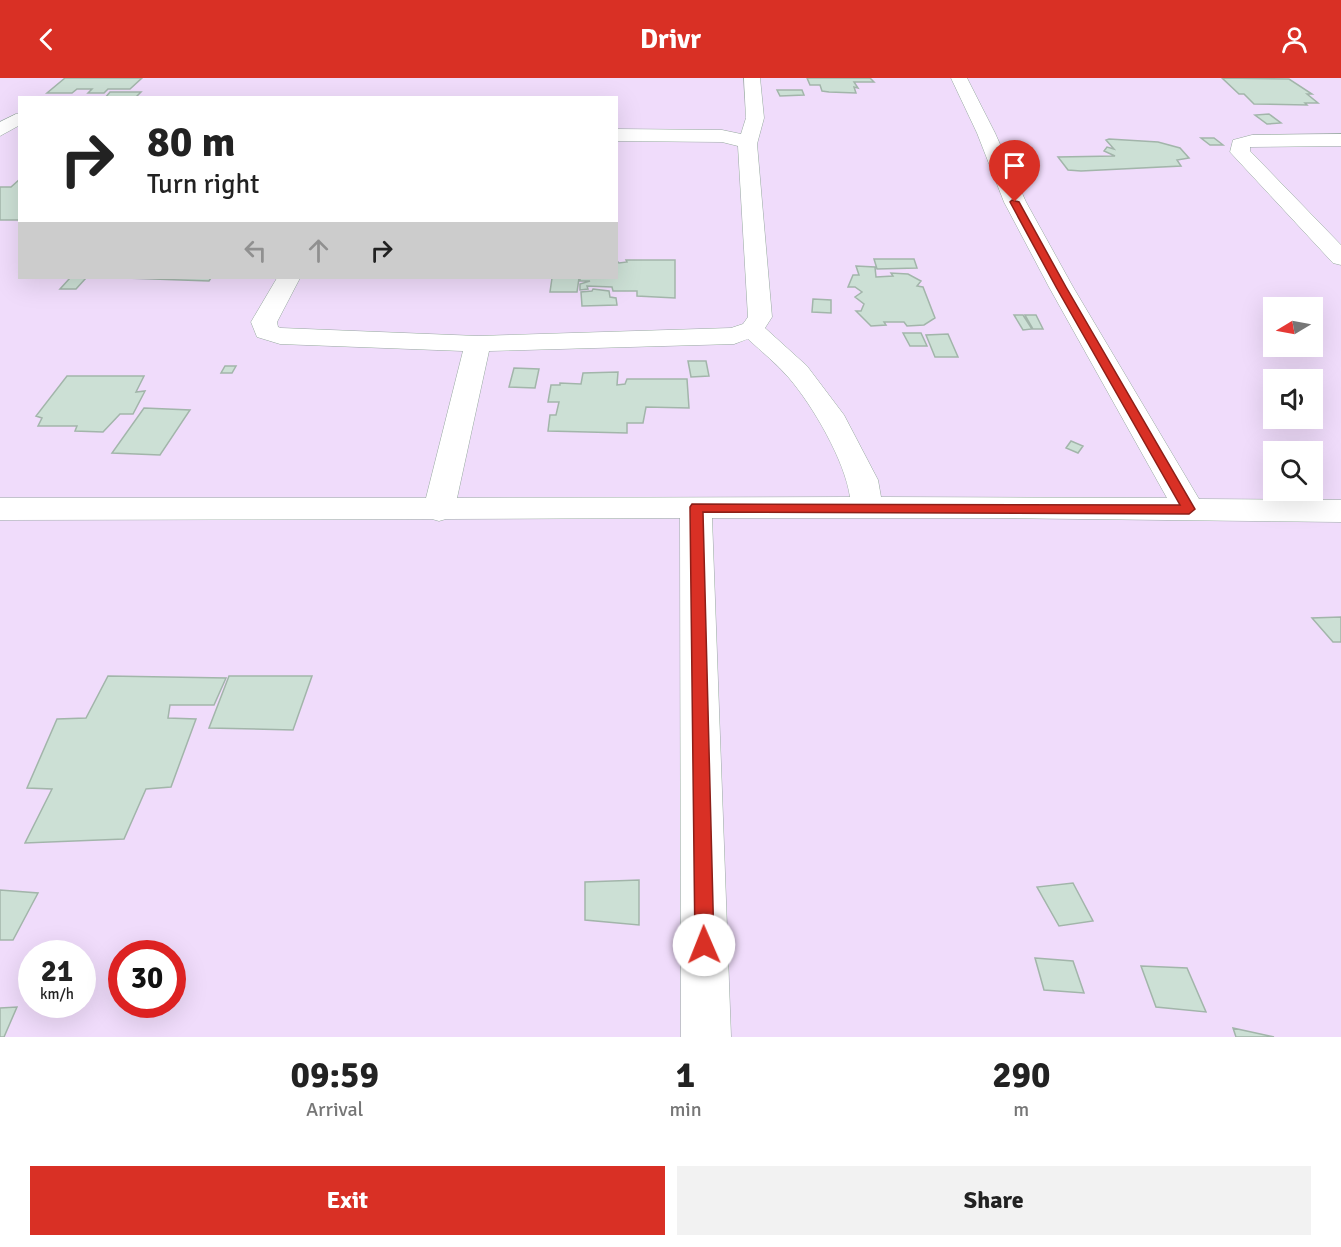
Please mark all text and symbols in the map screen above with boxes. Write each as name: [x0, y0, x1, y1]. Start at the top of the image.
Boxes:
icon: back: [30, 23, 63, 56]
text: Drivr: [640, 23, 701, 56]
icon: person: [1278, 23, 1311, 56]
text: 80 m: [147, 117, 236, 168]
icon: right: [48, 120, 126, 198]
pin: [989, 140, 1040, 202]
icon: arrive: [998, 149, 1031, 182]
text: Turn right: [147, 168, 260, 201]
icon: left: [239, 234, 272, 267]
icon: ahead: [302, 234, 335, 267]
icon: right: [365, 234, 398, 267]
north arrow: [1263, 297, 1323, 357]
map controls: [1263, 297, 1323, 501]
button: sound: [1263, 369, 1323, 429]
button: search: [1263, 441, 1323, 501]
position arrow: [672, 913, 736, 977]
speed limit sign: 30: [108, 940, 186, 1018]
text: 21: [41, 953, 73, 990]
text: km/h: [40, 985, 74, 1003]
text: 09:59: [291, 1053, 379, 1098]
text: 1: [676, 1053, 695, 1098]
text: 290: [992, 1053, 1050, 1098]
text: Arrival: [306, 1097, 363, 1122]
text: min: [669, 1097, 702, 1122]
text: m: [1013, 1097, 1029, 1122]
button: Exit: [30, 1166, 665, 1235]
button: Share: [677, 1166, 1311, 1235]

